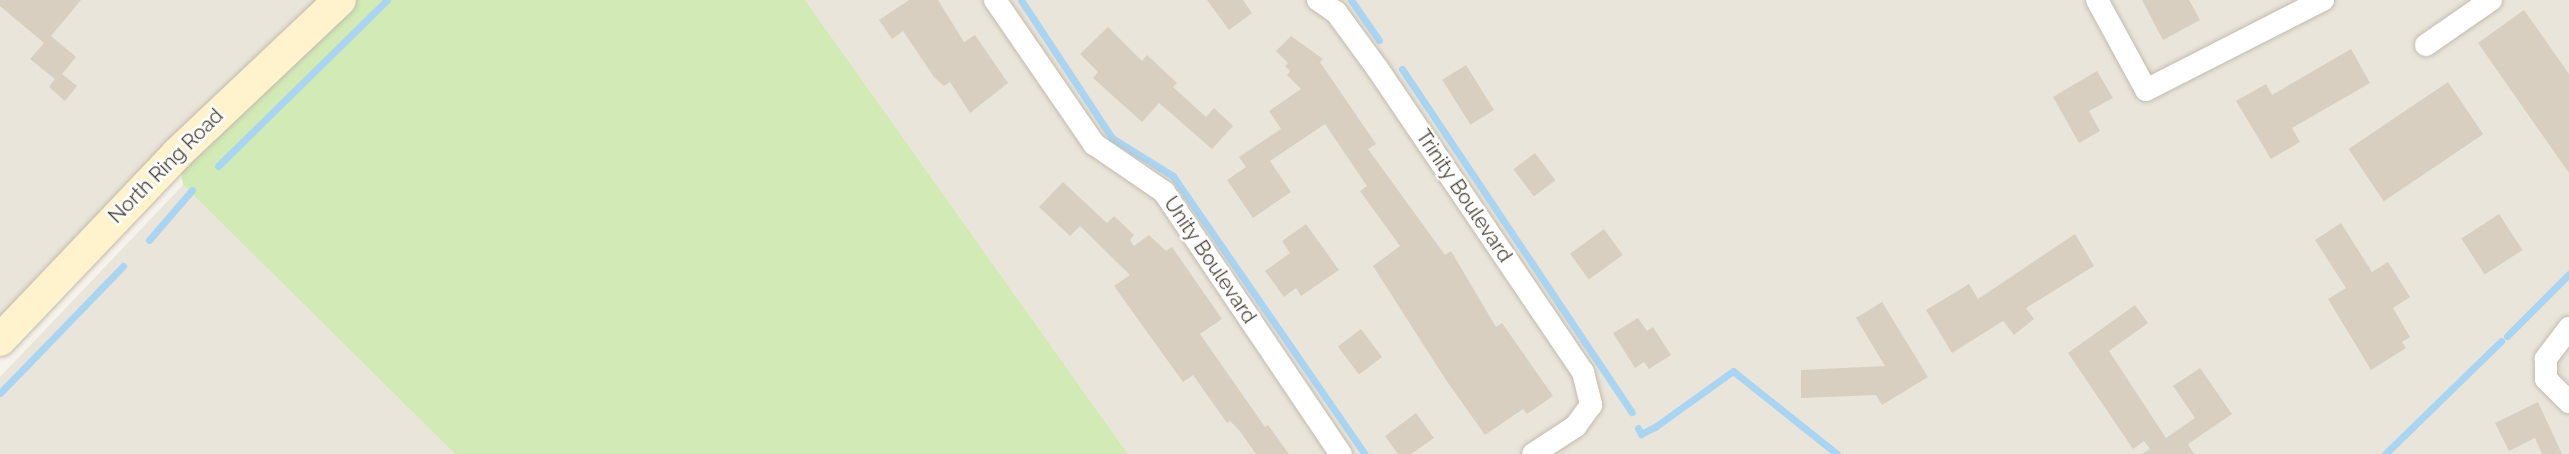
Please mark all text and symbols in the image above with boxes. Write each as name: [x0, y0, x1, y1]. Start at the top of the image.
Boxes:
street label: North Ring Road: [104, 104, 228, 228]
street label: Trinity Boulevard: [1411, 125, 1517, 267]
street label: Unity Boulevard: [1159, 192, 1261, 328]

